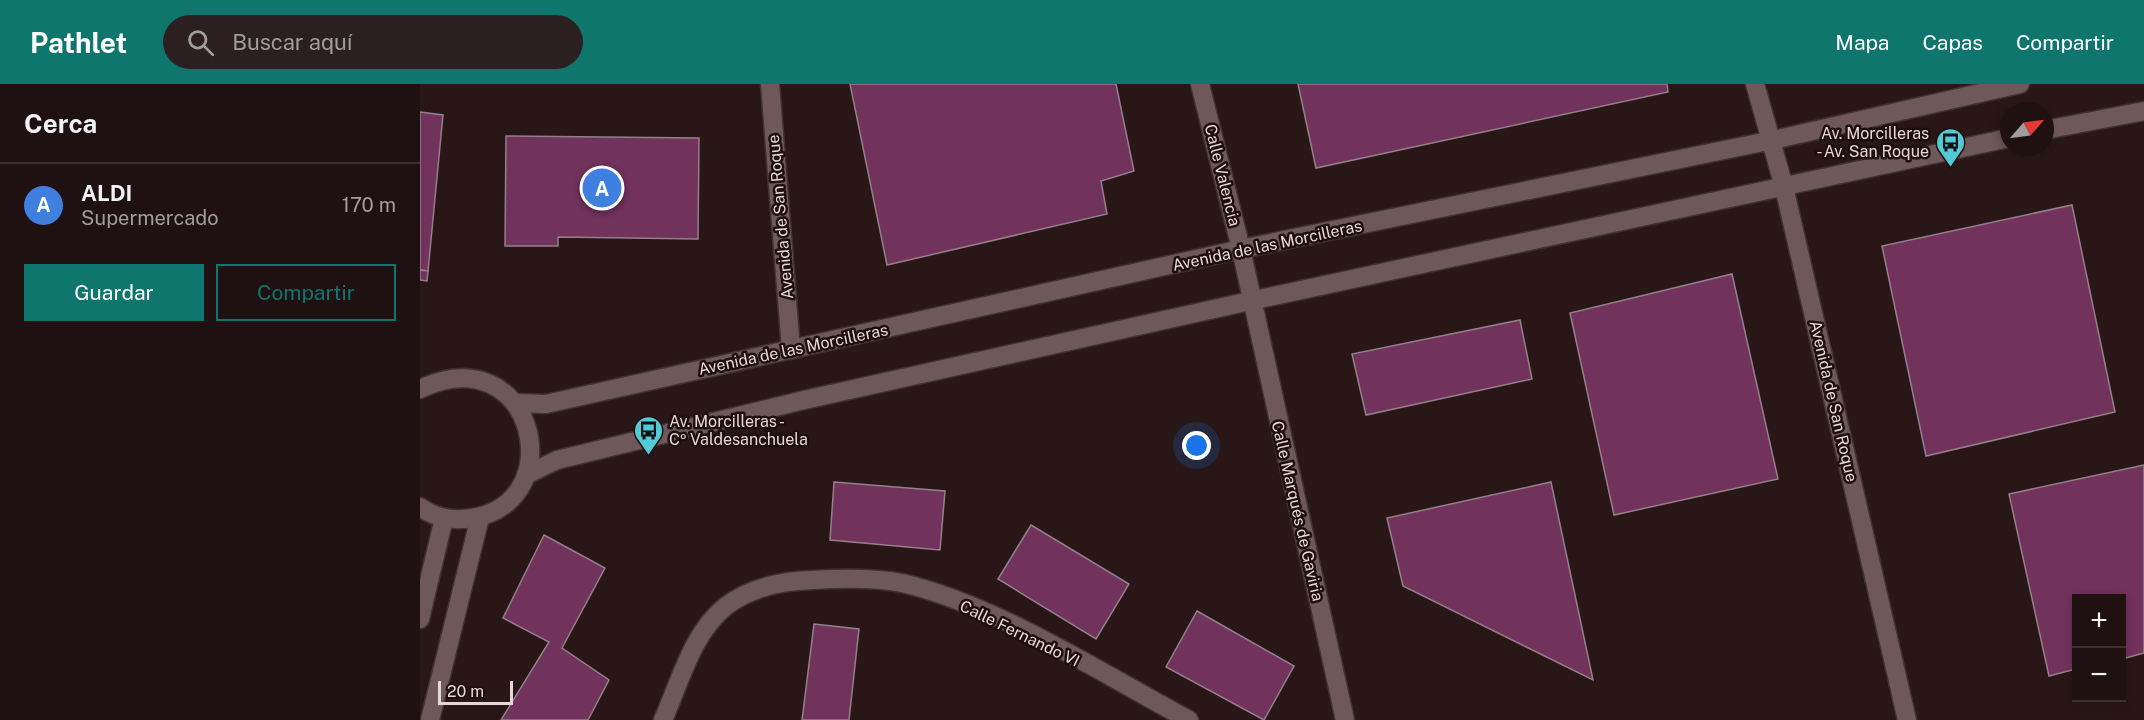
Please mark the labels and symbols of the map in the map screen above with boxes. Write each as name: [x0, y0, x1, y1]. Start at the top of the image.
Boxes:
north arrow: [2000, 102, 2054, 156]
street label: Calle Valencia: [1201, 122, 1244, 228]
place label: Av. Morcilleras - Av. San Roque: [1817, 124, 1929, 161]
bus stop icon: Av. Morcilleras - Av. San Roque: [1934, 126, 1966, 168]
street label: Avenida de San Roque: [764, 134, 797, 300]
pin: A: [582, 166, 621, 210]
street label: Avenida de las Morcilleras: [1171, 216, 1364, 275]
street label: Avenida de San Roque: [1806, 319, 1861, 484]
street label: Avenida de las Morcilleras: [697, 320, 890, 379]
place label: Av. Morcilleras - Cº Valdesanchuela: [669, 412, 808, 449]
bus stop icon: Av. Morcilleras - Cº Valdesanchuela: [632, 414, 664, 456]
street label: Calle Marqués de Gaviria: [1268, 419, 1327, 603]
your location: [1182, 431, 1211, 460]
street label: Calle Fernando VI: [957, 596, 1083, 671]
scale bar: [438, 678, 513, 706]

